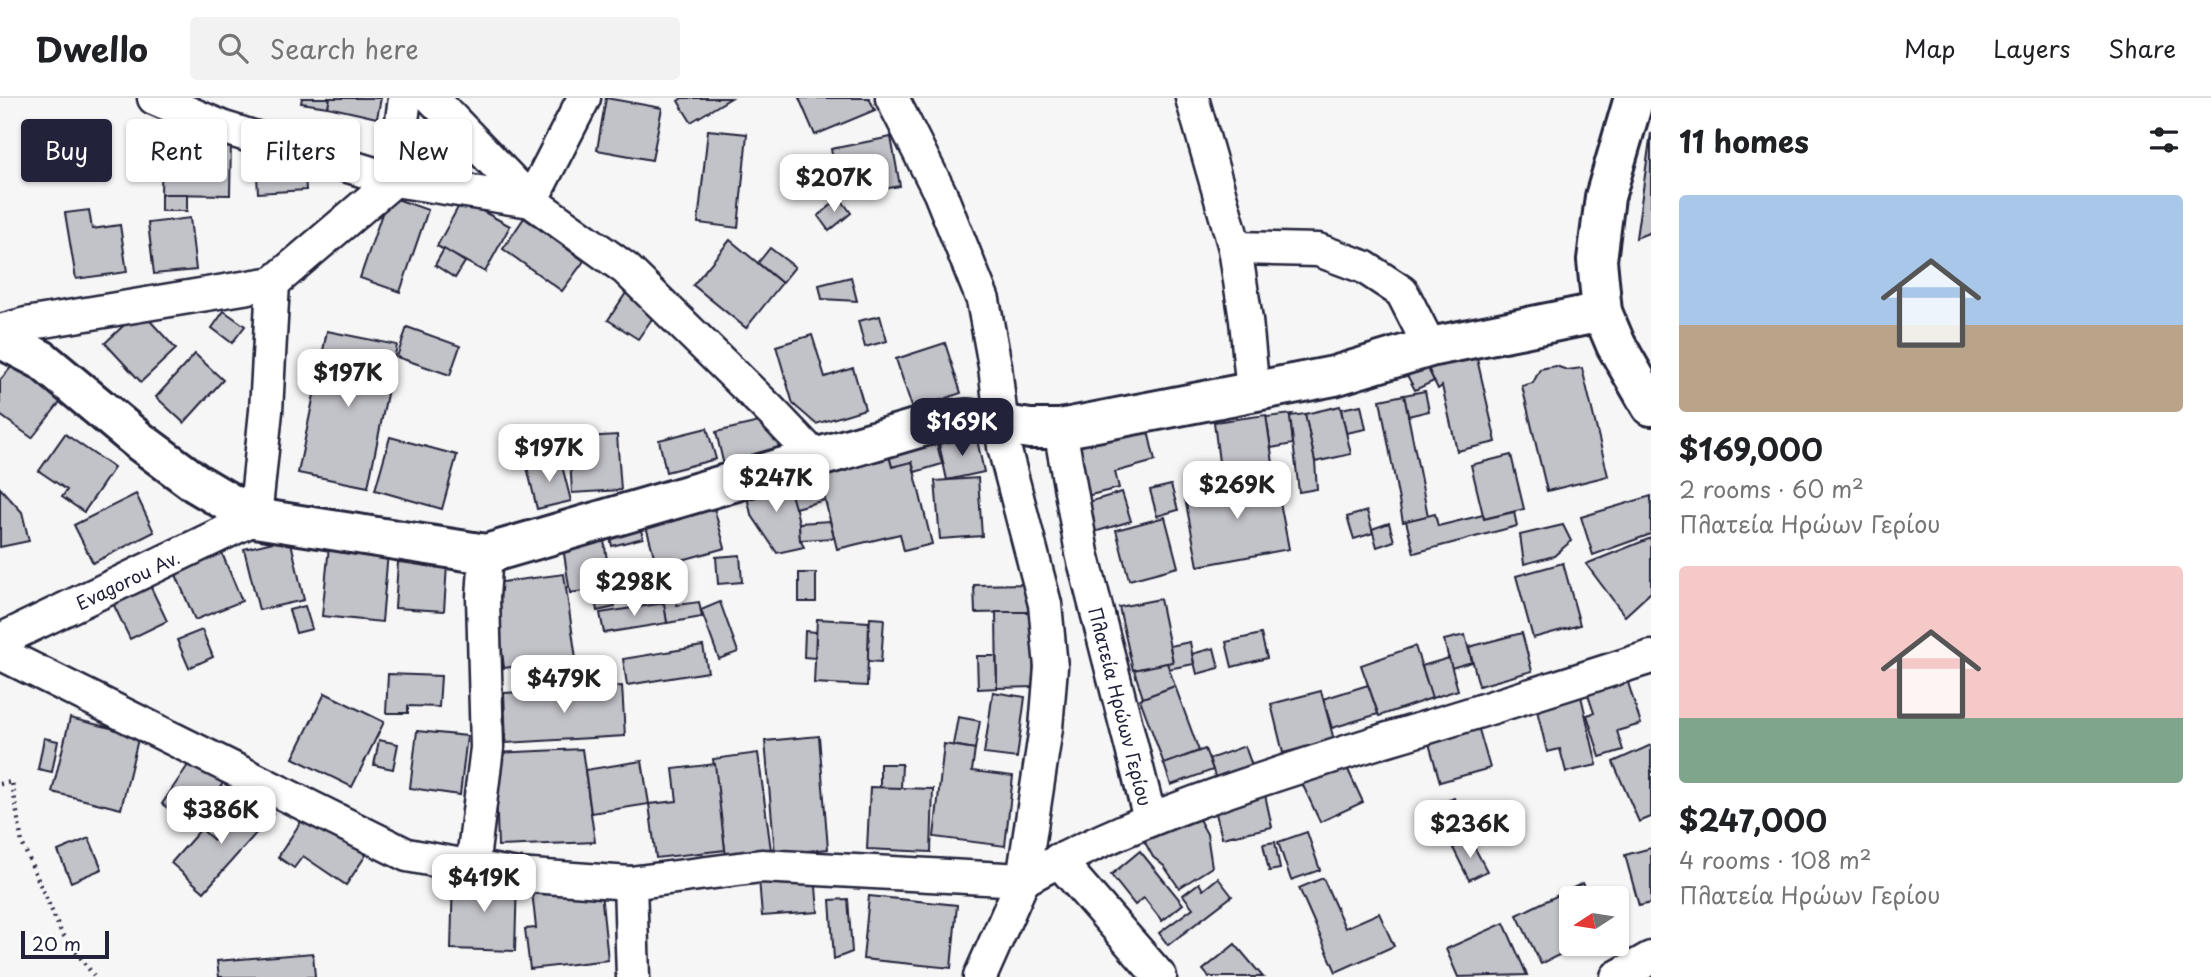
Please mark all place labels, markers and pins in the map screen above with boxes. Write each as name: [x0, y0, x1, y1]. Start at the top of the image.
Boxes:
pin: $207K: [785, 155, 883, 214]
pin: $197K: [299, 350, 397, 409]
pin: $169K: [913, 398, 1011, 458]
pin: $197K: [500, 424, 598, 484]
pin: $247K: [727, 454, 825, 514]
pin: $269K: [1188, 462, 1286, 521]
pin: $298K: [585, 559, 683, 618]
pin: $479K: [515, 656, 613, 715]
pin: $386K: [172, 786, 270, 846]
pin: $236K: [1421, 800, 1519, 860]
pin: $419K: [435, 854, 533, 914]

